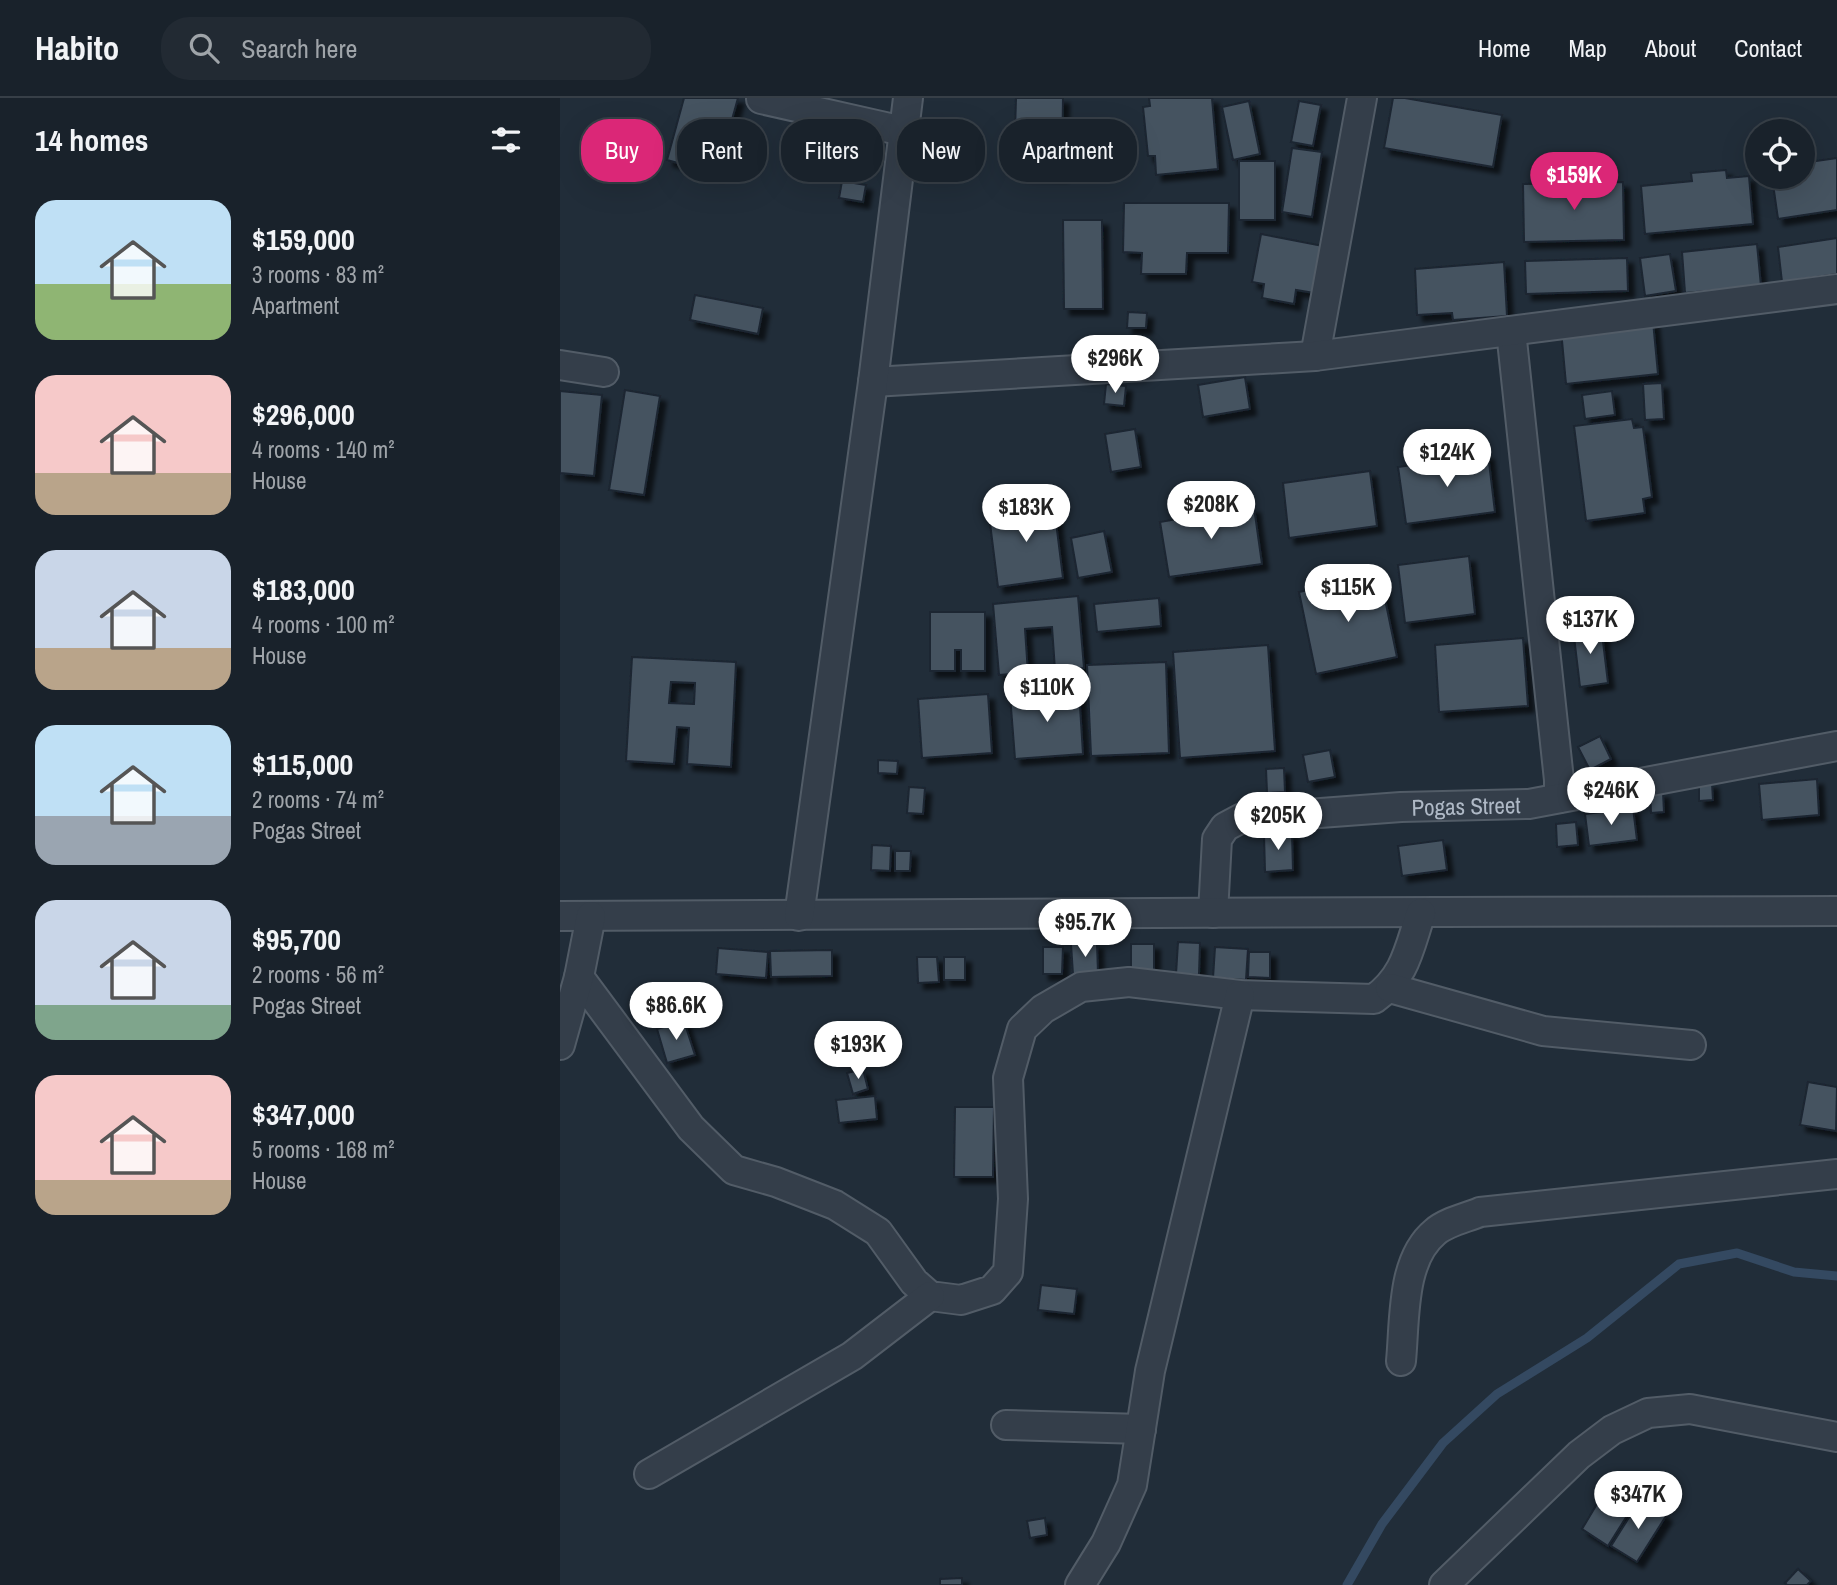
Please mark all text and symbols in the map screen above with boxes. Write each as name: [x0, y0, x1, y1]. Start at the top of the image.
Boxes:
search box: [161, 17, 651, 80]
text: Habito: [35, 26, 119, 70]
icon: search: [185, 29, 223, 67]
text: Search here: [241, 31, 357, 66]
text: Home: [1478, 32, 1530, 64]
text: Map: [1568, 32, 1607, 64]
text: About: [1645, 32, 1696, 64]
text: Contact: [1734, 32, 1802, 64]
chip: Buy: [581, 119, 663, 182]
chip: Rent: [677, 119, 767, 182]
chip: Filters: [781, 119, 883, 182]
chip: New: [897, 119, 985, 182]
chip: Apartment: [999, 119, 1137, 182]
map controls: [1745, 119, 1815, 189]
button: locate: [1745, 119, 1815, 189]
text: 14 homes: [35, 120, 149, 160]
icon: filters: [487, 121, 525, 159]
pin: $159K: [1525, 152, 1623, 212]
text: $159K: [1546, 159, 1602, 190]
text: $159,000: [252, 219, 355, 259]
icon: home: [91, 228, 175, 312]
text: 3 rooms · 83 m²: [252, 259, 384, 290]
text: Apartment: [252, 290, 339, 321]
pin: $296K: [1066, 336, 1164, 395]
text: $296K: [1087, 342, 1143, 373]
text: $296,000: [252, 394, 355, 434]
icon: home: [91, 403, 175, 487]
pin: $124K: [1398, 430, 1496, 489]
text: 4 rooms · 140 m²: [252, 434, 395, 465]
text: $124K: [1419, 436, 1475, 467]
text: House: [252, 465, 307, 496]
pin: $208K: [1162, 482, 1260, 541]
pin: $183K: [977, 484, 1075, 544]
text: $208K: [1183, 488, 1239, 519]
text: $183K: [998, 491, 1054, 522]
pin: $115K: [1299, 564, 1397, 624]
text: $183,000: [252, 569, 355, 609]
text: $115K: [1321, 571, 1375, 602]
icon: home: [91, 578, 175, 662]
pin: $137K: [1541, 596, 1639, 656]
text: $137K: [1562, 603, 1618, 634]
text: 4 rooms · 100 m²: [252, 609, 395, 640]
text: House: [252, 640, 307, 671]
pin: $110K: [998, 664, 1096, 724]
text: $110K: [1020, 671, 1074, 702]
text: $115,000: [252, 744, 353, 784]
icon: home: [91, 753, 175, 837]
pin: $246K: [1562, 768, 1660, 827]
text: $246K: [1583, 774, 1639, 805]
text: 2 rooms · 74 m²: [252, 784, 384, 815]
street label: Pogas Street: [1411, 789, 1521, 822]
pin: $205K: [1229, 792, 1327, 852]
text: $205K: [1250, 799, 1306, 830]
text: Pogas Street: [252, 815, 361, 846]
pin: $95.7K: [1028, 900, 1142, 959]
text: $95.7K: [1055, 906, 1115, 937]
text: $95,700: [252, 919, 341, 959]
icon: home: [91, 928, 175, 1012]
text: 2 rooms · 56 m²: [252, 959, 384, 990]
pin: $86.6K: [619, 982, 733, 1042]
text: $86.6K: [646, 989, 706, 1020]
text: Pogas Street: [252, 990, 361, 1021]
pin: $193K: [809, 1021, 907, 1081]
text: $193K: [830, 1028, 886, 1059]
text: $347,000: [252, 1094, 355, 1134]
icon: home: [91, 1103, 175, 1187]
text: 5 rooms · 168 m²: [252, 1134, 395, 1165]
text: House: [252, 1165, 307, 1196]
pin: $347K: [1589, 1472, 1687, 1531]
text: $347K: [1610, 1478, 1666, 1509]

